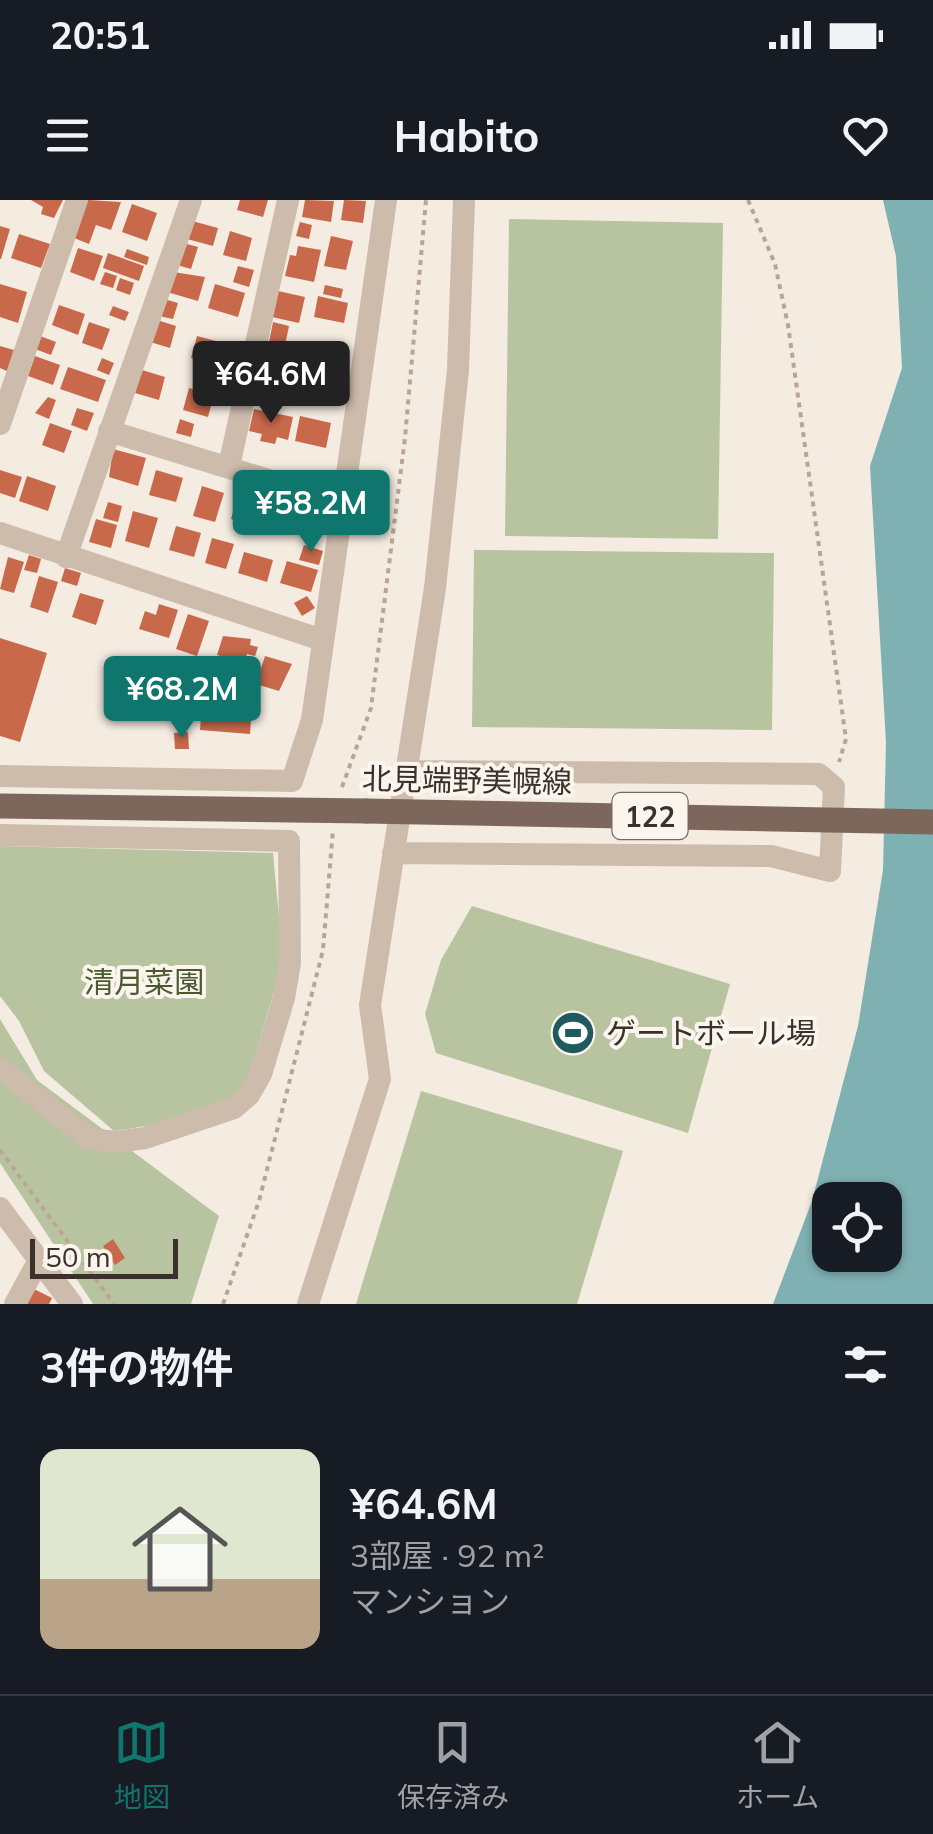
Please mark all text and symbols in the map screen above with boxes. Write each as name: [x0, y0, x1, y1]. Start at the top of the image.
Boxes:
text: 20:51: [50, 11, 151, 59]
text: Habito: [394, 107, 539, 163]
icon: menu: [40, 108, 95, 163]
icon: heart: [838, 108, 893, 163]
pin: ¥64.6M: [190, 341, 352, 426]
text: ¥64.6M: [215, 353, 327, 393]
pin: ¥58.2M: [230, 470, 392, 555]
text: ¥58.2M: [255, 482, 367, 522]
pin: ¥68.2M: [101, 656, 263, 741]
text: ¥68.2M: [126, 668, 238, 708]
street label: 北見端野美幌線: [362, 759, 572, 801]
road number: 122: [612, 793, 688, 839]
park label: 清月菜園: [84, 963, 204, 1001]
sports icon: ゲートボール場: [550, 1010, 596, 1056]
place label: ゲートボール場: [606, 1014, 816, 1052]
map controls: [812, 1182, 902, 1272]
button: locate: [812, 1182, 902, 1272]
scale bar: [30, 1234, 178, 1278]
text: 50 m: [45, 1239, 111, 1274]
icon: filters: [838, 1337, 893, 1392]
text: 3件の物件: [40, 1341, 233, 1394]
text: ¥64.6M: [350, 1477, 498, 1530]
icon: home: [120, 1489, 240, 1609]
text: 3部屋 · 92 m²: [350, 1535, 544, 1575]
text: マンション: [350, 1581, 510, 1621]
tab: 地図: [114, 1715, 170, 1815]
tab: 保存済み: [397, 1715, 509, 1815]
tab: ホーム: [736, 1715, 819, 1815]

